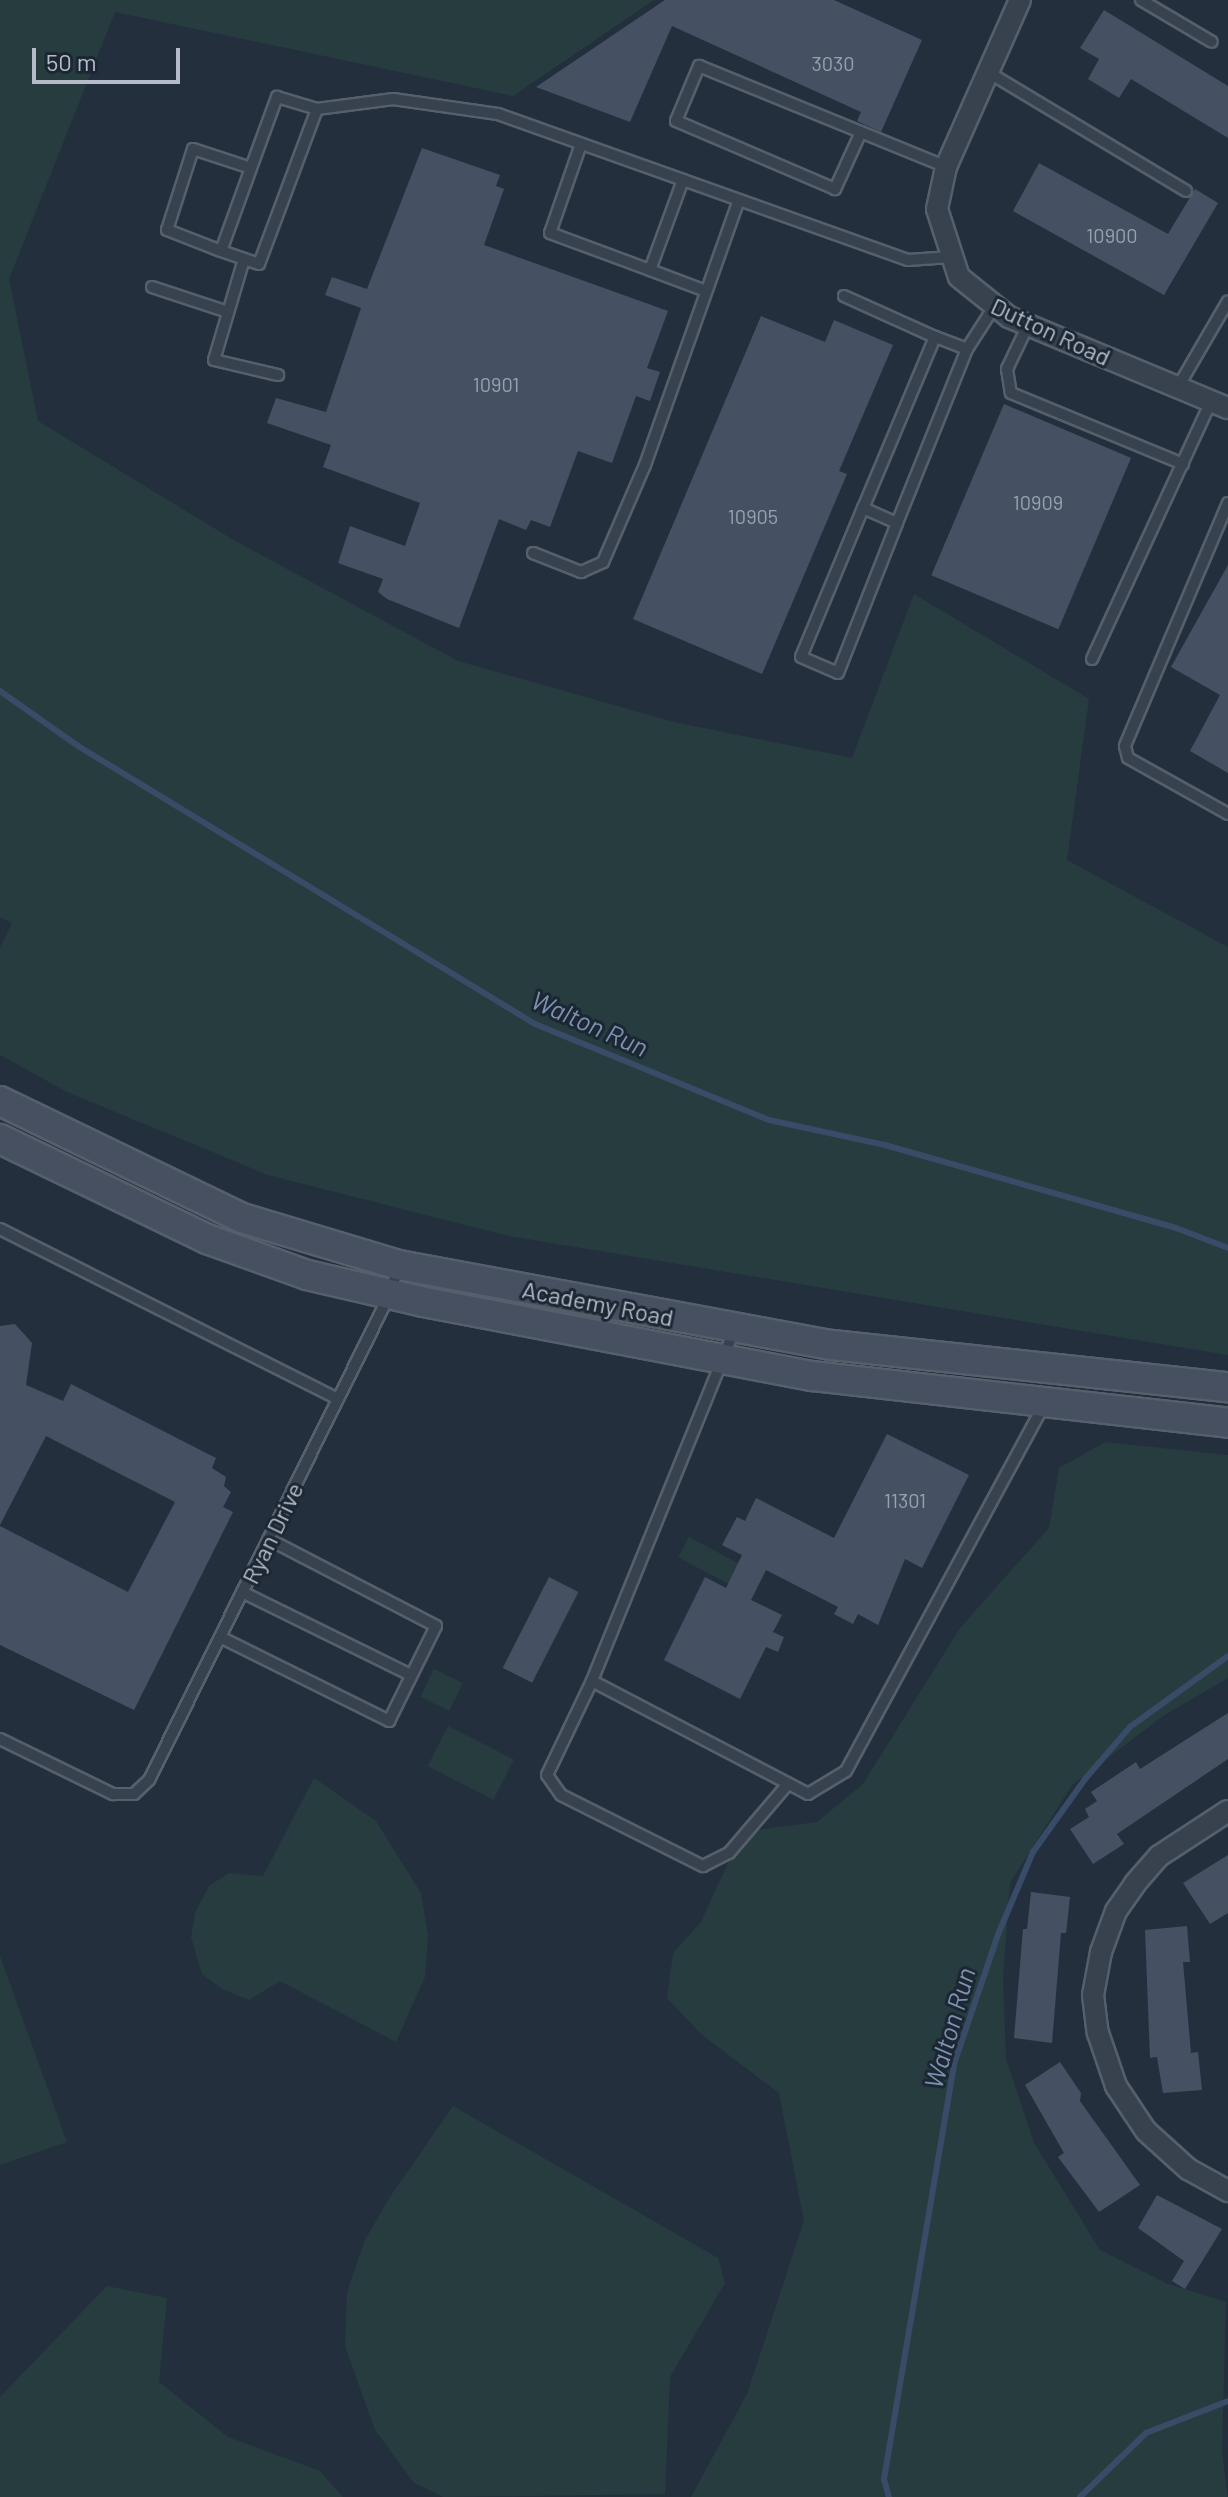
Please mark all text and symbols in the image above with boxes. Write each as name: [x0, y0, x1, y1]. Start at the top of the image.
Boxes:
scale bar: [36, 32, 184, 82]
text: 50 m: [46, 47, 97, 76]
house number: 3030: [811, 51, 855, 75]
house number: 10900: [1086, 223, 1138, 247]
street label: Dutton Road: [987, 291, 1115, 371]
house number: 10901: [473, 372, 519, 396]
house number: 10909: [1013, 490, 1063, 514]
house number: 10905: [728, 504, 778, 528]
water label: Walton Run: [527, 983, 653, 1063]
street label: Academy Road: [520, 1274, 676, 1332]
street label: Ryan Drive: [235, 1478, 309, 1588]
house number: 11301: [884, 1488, 926, 1512]
water label: Walton Run: [917, 1964, 981, 2092]

